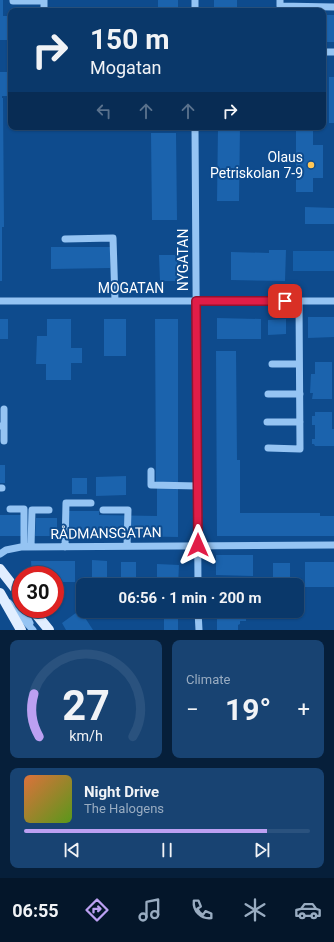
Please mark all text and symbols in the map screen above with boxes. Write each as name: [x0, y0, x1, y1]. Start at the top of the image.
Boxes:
text: 150 m: [90, 23, 169, 56]
icon: right: [24, 24, 76, 76]
text: Mogatan: [90, 57, 162, 78]
icon: left: [93, 100, 115, 122]
icon: ahead: [135, 100, 157, 122]
icon: ahead: [177, 100, 199, 122]
icon: right: [219, 100, 241, 122]
place label: Olaus Petriskolan 7-9: [210, 149, 303, 181]
marker: Olaus Petriskolan 7-9: [306, 160, 316, 170]
street label: NYGATAN: [175, 229, 191, 291]
street label: MOGATAN: [98, 280, 164, 296]
pin: [268, 284, 302, 318]
icon: arrive: [274, 290, 296, 312]
street label: RÅDMANSGATAN: [50, 523, 162, 542]
position arrow: [177, 524, 219, 566]
speed limit sign: 30: [12, 566, 64, 618]
text: 06:56 · 1 min · 200 m: [119, 589, 261, 607]
text: Climate: [186, 672, 230, 687]
text: 27: [62, 681, 110, 730]
text: 19°: [225, 692, 271, 727]
text: −: [186, 697, 199, 722]
text: +: [298, 697, 310, 722]
text: km/h: [69, 728, 103, 744]
text: Night Drive: [84, 783, 159, 801]
text: The Halogens: [84, 801, 164, 816]
icon: previous: [61, 839, 83, 861]
icon: pause: [156, 839, 178, 861]
icon: next: [251, 839, 273, 861]
icon: directions: [83, 896, 111, 924]
icon: music: [136, 896, 164, 924]
icon: phone: [188, 896, 216, 924]
icon: climate: [241, 896, 269, 924]
icon: car: [294, 896, 322, 924]
text: 06:55: [12, 900, 59, 921]

